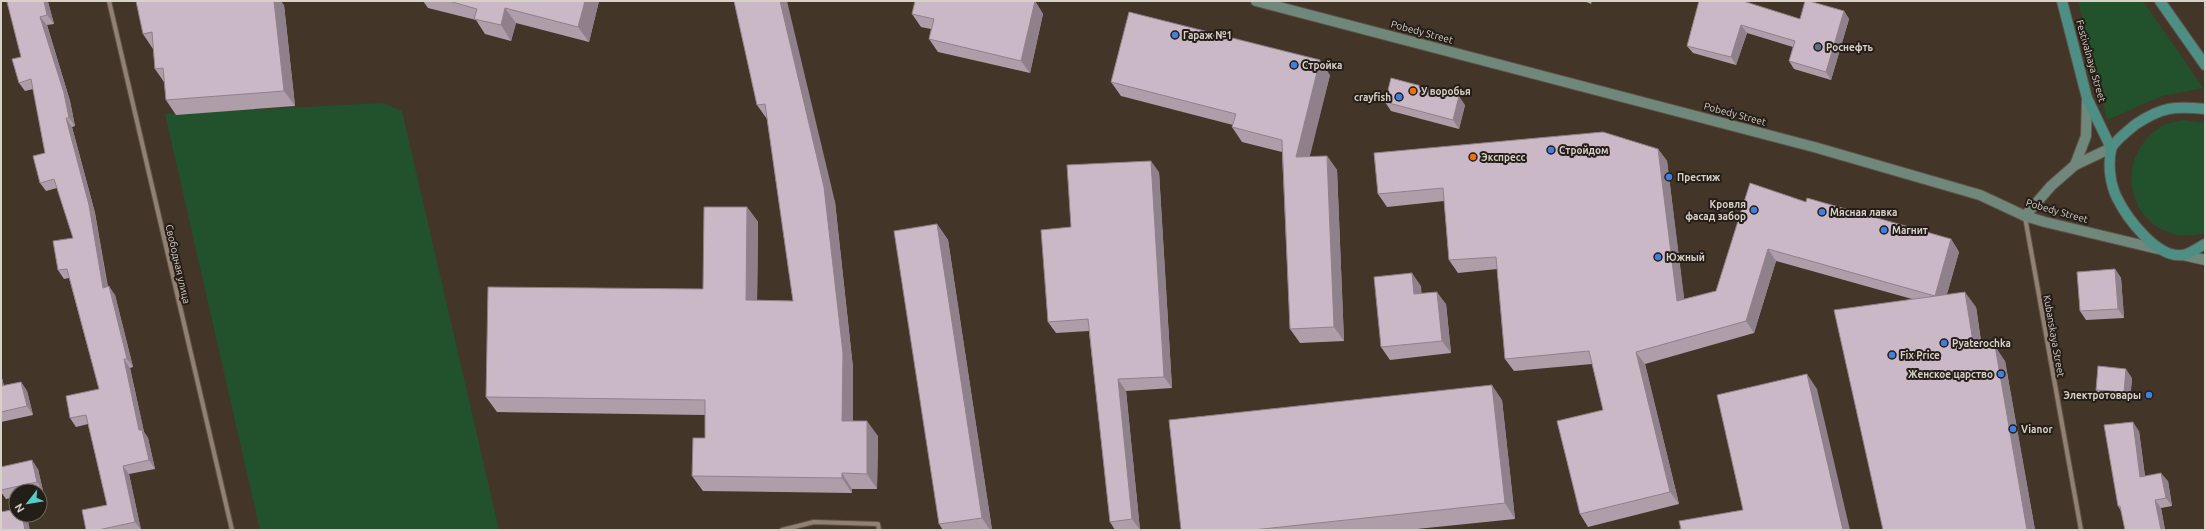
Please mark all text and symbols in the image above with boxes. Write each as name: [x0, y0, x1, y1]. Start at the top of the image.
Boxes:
street label: Pobedy Street: [1390, 18, 1454, 46]
street label: Festivalnaya Street: [2074, 19, 2108, 103]
marker: Гараж №1: [1170, 30, 1180, 40]
place label: Гараж №1: [1183, 30, 1232, 41]
marker: Роснефть: [1813, 42, 1823, 52]
place label: Роснефть: [1826, 42, 1874, 53]
marker: Стройка: [1289, 60, 1299, 70]
place label: Стройка: [1302, 60, 1343, 71]
marker: У воробья: [1408, 86, 1418, 96]
place label: У воробья: [1421, 86, 1471, 97]
place label: crayfish: [1354, 92, 1391, 103]
marker: crayfish: [1394, 92, 1404, 102]
street label: Pobedy Street: [1703, 100, 1767, 128]
marker: Стройдом: [1546, 145, 1556, 155]
place label: Стройдом: [1559, 145, 1609, 156]
marker: Экспресс: [1468, 152, 1478, 162]
place label: Экспресс: [1481, 152, 1526, 163]
marker: Престиж: [1664, 172, 1674, 182]
place label: Престиж: [1677, 172, 1721, 183]
street label: Pobedy Street: [2025, 197, 2089, 225]
place label: Кровля фасад забор: [1685, 199, 1746, 222]
marker: Кровля фасад забор: [1749, 205, 1759, 215]
marker: Мясная лавка: [1817, 207, 1827, 217]
place label: Мясная лавка: [1830, 207, 1897, 218]
street label: Свободная улица: [164, 223, 192, 305]
marker: Магнит: [1879, 225, 1889, 235]
place label: Магнит: [1892, 225, 1928, 236]
marker: Южный: [1653, 252, 1663, 262]
place label: Южный: [1666, 252, 1705, 263]
street label: Kubanskaya Street: [2041, 294, 2067, 378]
marker: Pyaterochka: [1939, 338, 1949, 348]
place label: Pyaterochka: [1952, 338, 2011, 349]
marker: Fix Price: [1887, 350, 1897, 360]
place label: Fix Price: [1900, 350, 1940, 361]
place label: Женское царство: [1908, 369, 1993, 380]
marker: Женское царство: [1996, 369, 2006, 379]
place label: Электротовары: [2063, 390, 2141, 401]
marker: Электротовары: [2144, 390, 2154, 400]
marker: Vianor: [2008, 424, 2018, 434]
place label: Vianor: [2021, 424, 2053, 435]
north arrow: [8, 483, 48, 523]
text: N: [12, 502, 27, 515]

